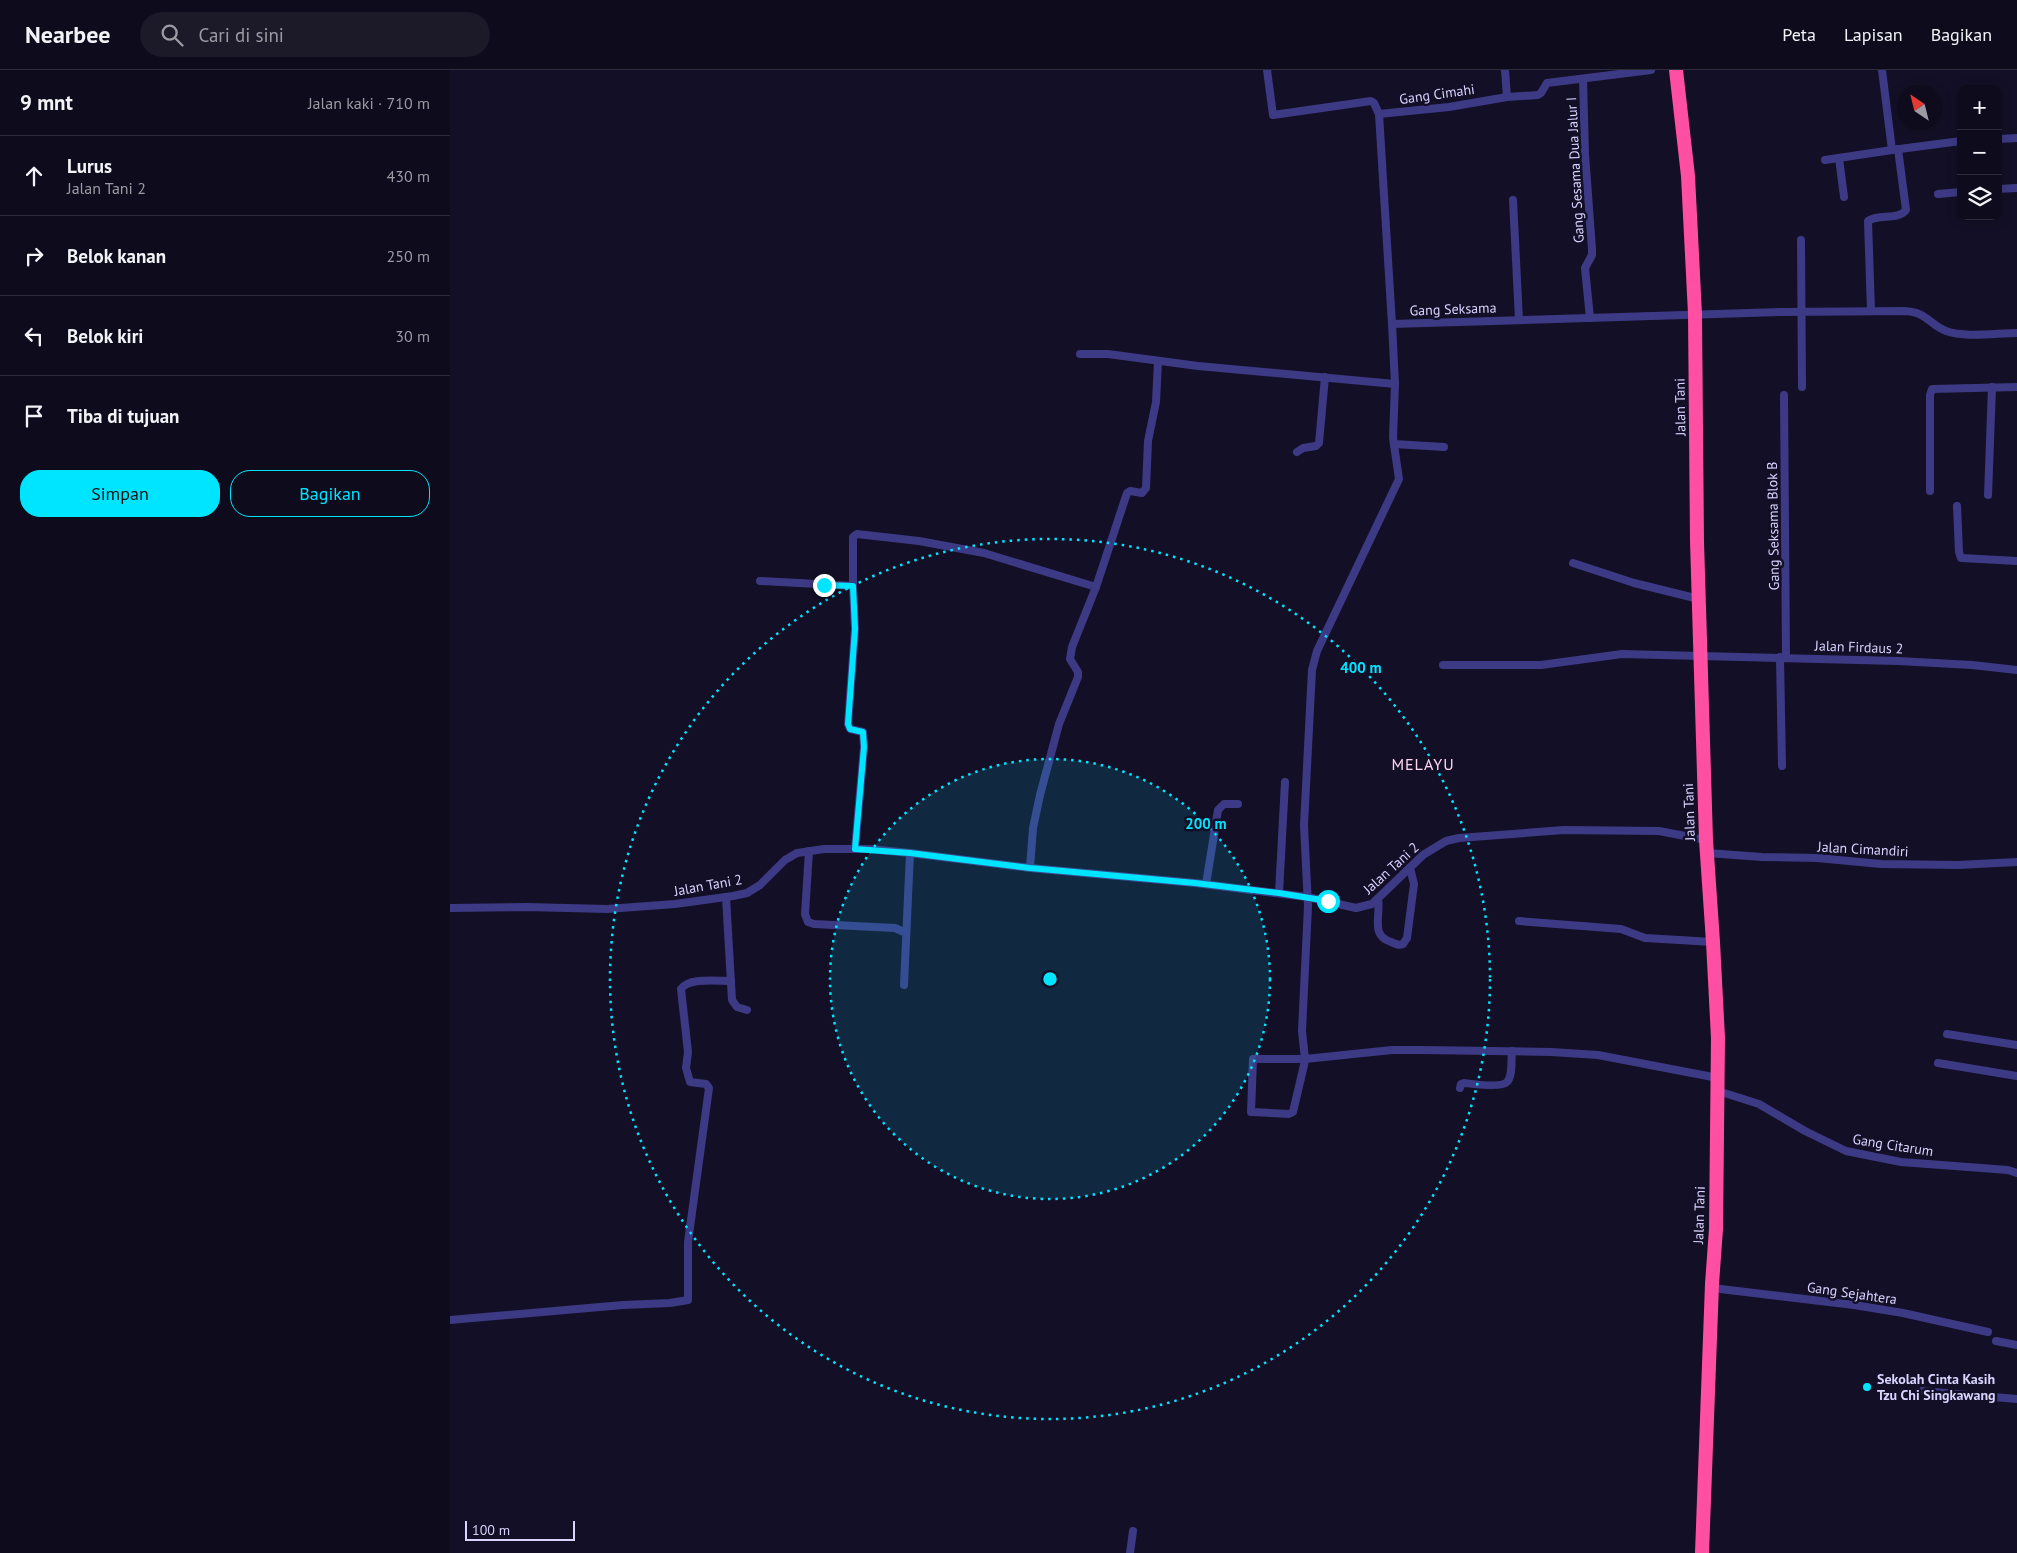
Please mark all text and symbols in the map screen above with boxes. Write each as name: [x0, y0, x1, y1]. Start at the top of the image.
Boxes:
search box: [140, 12, 490, 57]
text: Nearbee: [25, 19, 110, 50]
icon: search: [158, 21, 186, 49]
text: Cari di sini: [198, 23, 284, 47]
text: Peta: [1782, 23, 1816, 46]
text: Lapisan: [1844, 23, 1903, 46]
text: Bagikan: [1931, 23, 1992, 46]
street label: Gang Cimahi: [1398, 80, 1476, 108]
north arrow: [1897, 85, 1942, 130]
map controls: [1957, 85, 2002, 220]
button: +: [1957, 85, 2002, 130]
text: 9 mnt: [20, 89, 73, 116]
text: Jalan kaki · 710 m: [308, 93, 430, 113]
street label: Gang Sesama Dua Jalur I: [1562, 96, 1588, 244]
button: −: [1957, 130, 2002, 175]
text: Lurus: [67, 154, 112, 178]
icon: ahead: [20, 162, 48, 190]
text: 430 m: [387, 166, 430, 186]
button: layers: [1957, 175, 2002, 220]
text: Jalan Tani 2: [67, 178, 146, 198]
icon: right: [20, 242, 48, 270]
text: Belok kanan: [67, 244, 166, 268]
text: 250 m: [387, 246, 430, 266]
street label: Gang Seksama: [1409, 298, 1497, 320]
icon: left: [20, 322, 48, 350]
text: Belok kiri: [67, 324, 143, 348]
text: 30 m: [395, 326, 430, 346]
street label: Jalan Tani: [1670, 378, 1690, 437]
icon: arrive: [20, 402, 48, 430]
text: Tiba di tujuan: [67, 404, 179, 428]
street label: Gang Seksama Blok B: [1763, 462, 1783, 590]
button: Simpan: [20, 470, 220, 517]
button: Bagikan: [230, 470, 430, 517]
route end: [813, 574, 836, 597]
street label: Jalan Firdaus 2: [1813, 636, 1904, 658]
text: 400 m: [1340, 658, 1382, 677]
district label: MELAYU: [1391, 754, 1455, 774]
street label: Jalan Tani: [1679, 783, 1699, 842]
text: 200 m: [1185, 814, 1227, 833]
street label: Jalan Tani 2: [1359, 838, 1423, 898]
street label: Jalan Cimandiri: [1816, 838, 1909, 860]
street label: Jalan Tani 2: [671, 870, 744, 900]
route start: [1317, 890, 1340, 913]
centre of rings: [1041, 970, 1059, 988]
street label: Gang Citarum: [1851, 1130, 1935, 1160]
street label: Jalan Tani: [1689, 1186, 1709, 1245]
street label: Gang Sejahtera: [1806, 1278, 1898, 1308]
place label: Sekolah Cinta Kasih Tzu Chi Singkawang: [1877, 1370, 1996, 1404]
marker: Sekolah Cinta Kasih Tzu Chi Singkawang: [1861, 1381, 1873, 1393]
scale bar: [465, 1518, 575, 1541]
text: 100 m: [472, 1521, 510, 1539]

